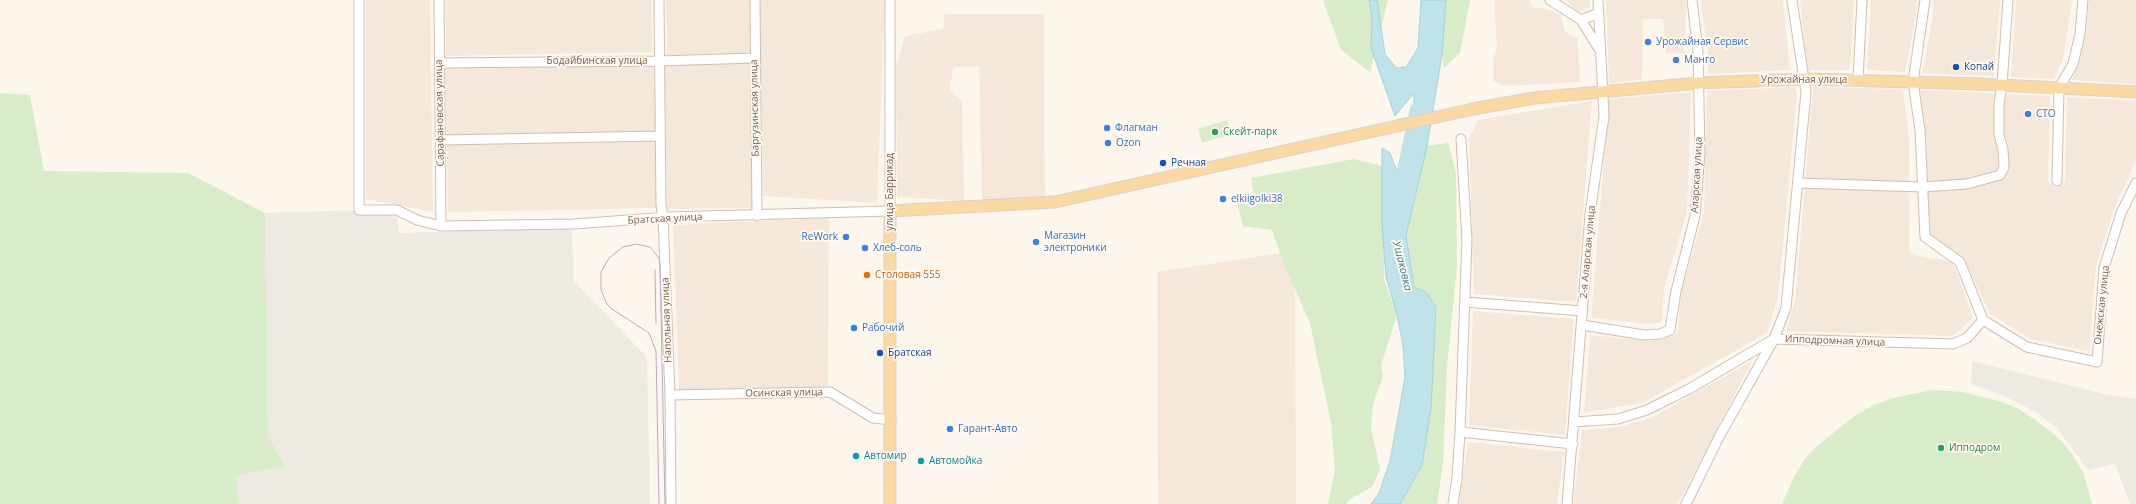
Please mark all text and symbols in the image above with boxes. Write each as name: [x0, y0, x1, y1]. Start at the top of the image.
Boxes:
place label: Урожайная Сервис: [1656, 36, 1749, 48]
marker: Урожайная Сервис: [1643, 37, 1653, 47]
place label: Манго: [1684, 54, 1715, 66]
street label: Бодайбинская улица: [547, 55, 647, 67]
marker: Манго: [1671, 55, 1681, 65]
street label: Сарафановская улица: [433, 59, 447, 167]
street label: Баргузинская улица: [748, 59, 762, 157]
place label: Копай: [1964, 61, 1994, 73]
marker: Копай: [1951, 62, 1961, 72]
street label: Урожайная улица: [1761, 74, 1847, 86]
place label: СТО: [2036, 108, 2056, 120]
marker: СТО: [2023, 109, 2033, 119]
place label: Флагман: [1115, 122, 1158, 134]
marker: Флагман: [1102, 123, 1112, 133]
place label: Скейт-парк: [1223, 126, 1277, 138]
marker: Скейт-парк: [1210, 127, 1220, 137]
place label: Ozon: [1116, 137, 1141, 149]
street label: Аларская улица: [1689, 137, 1705, 213]
marker: Ozon: [1103, 138, 1113, 148]
street label: улица Баррикад: [884, 153, 896, 231]
place label: Речная: [1171, 157, 1206, 169]
marker: Речная: [1158, 158, 1168, 168]
place label: elkiigolki38: [1231, 193, 1283, 205]
marker: elkiigolki38: [1218, 194, 1228, 204]
street label: 2-я Аларская улица: [1578, 205, 1598, 299]
street label: Братская улица: [627, 211, 703, 227]
place label: Магазин электроники: [1044, 230, 1106, 254]
place label: ReWork: [802, 231, 838, 243]
marker: ReWork: [841, 232, 851, 242]
marker: Магазин электроники: [1031, 237, 1041, 247]
water label: Ушаковка: [1389, 240, 1415, 292]
place label: Хлеб-соль: [873, 242, 922, 254]
marker: Хлеб-соль: [860, 243, 870, 253]
street label: Онежская улица: [2092, 265, 2112, 345]
place label: Столовая 555: [875, 269, 940, 281]
marker: Столовая 555: [862, 270, 872, 280]
street label: Напольная улица: [660, 277, 674, 363]
place label: Рабочий: [862, 322, 904, 334]
marker: Рабочий: [849, 323, 859, 333]
street label: Ипподромная улица: [1785, 333, 1885, 349]
place label: Братская: [888, 347, 932, 359]
marker: Братская: [875, 348, 885, 358]
street label: Осинская улица: [745, 386, 823, 400]
place label: Гарант-Авто: [958, 423, 1017, 435]
marker: Гарант-Авто: [945, 424, 955, 434]
place label: Ипподром: [1949, 442, 2000, 454]
marker: Ипподром: [1936, 443, 1946, 453]
place label: Автомир: [864, 450, 907, 462]
marker: Автомир: [851, 451, 861, 461]
place label: Автомойка: [929, 455, 982, 467]
marker: Автомойка: [916, 456, 926, 466]

